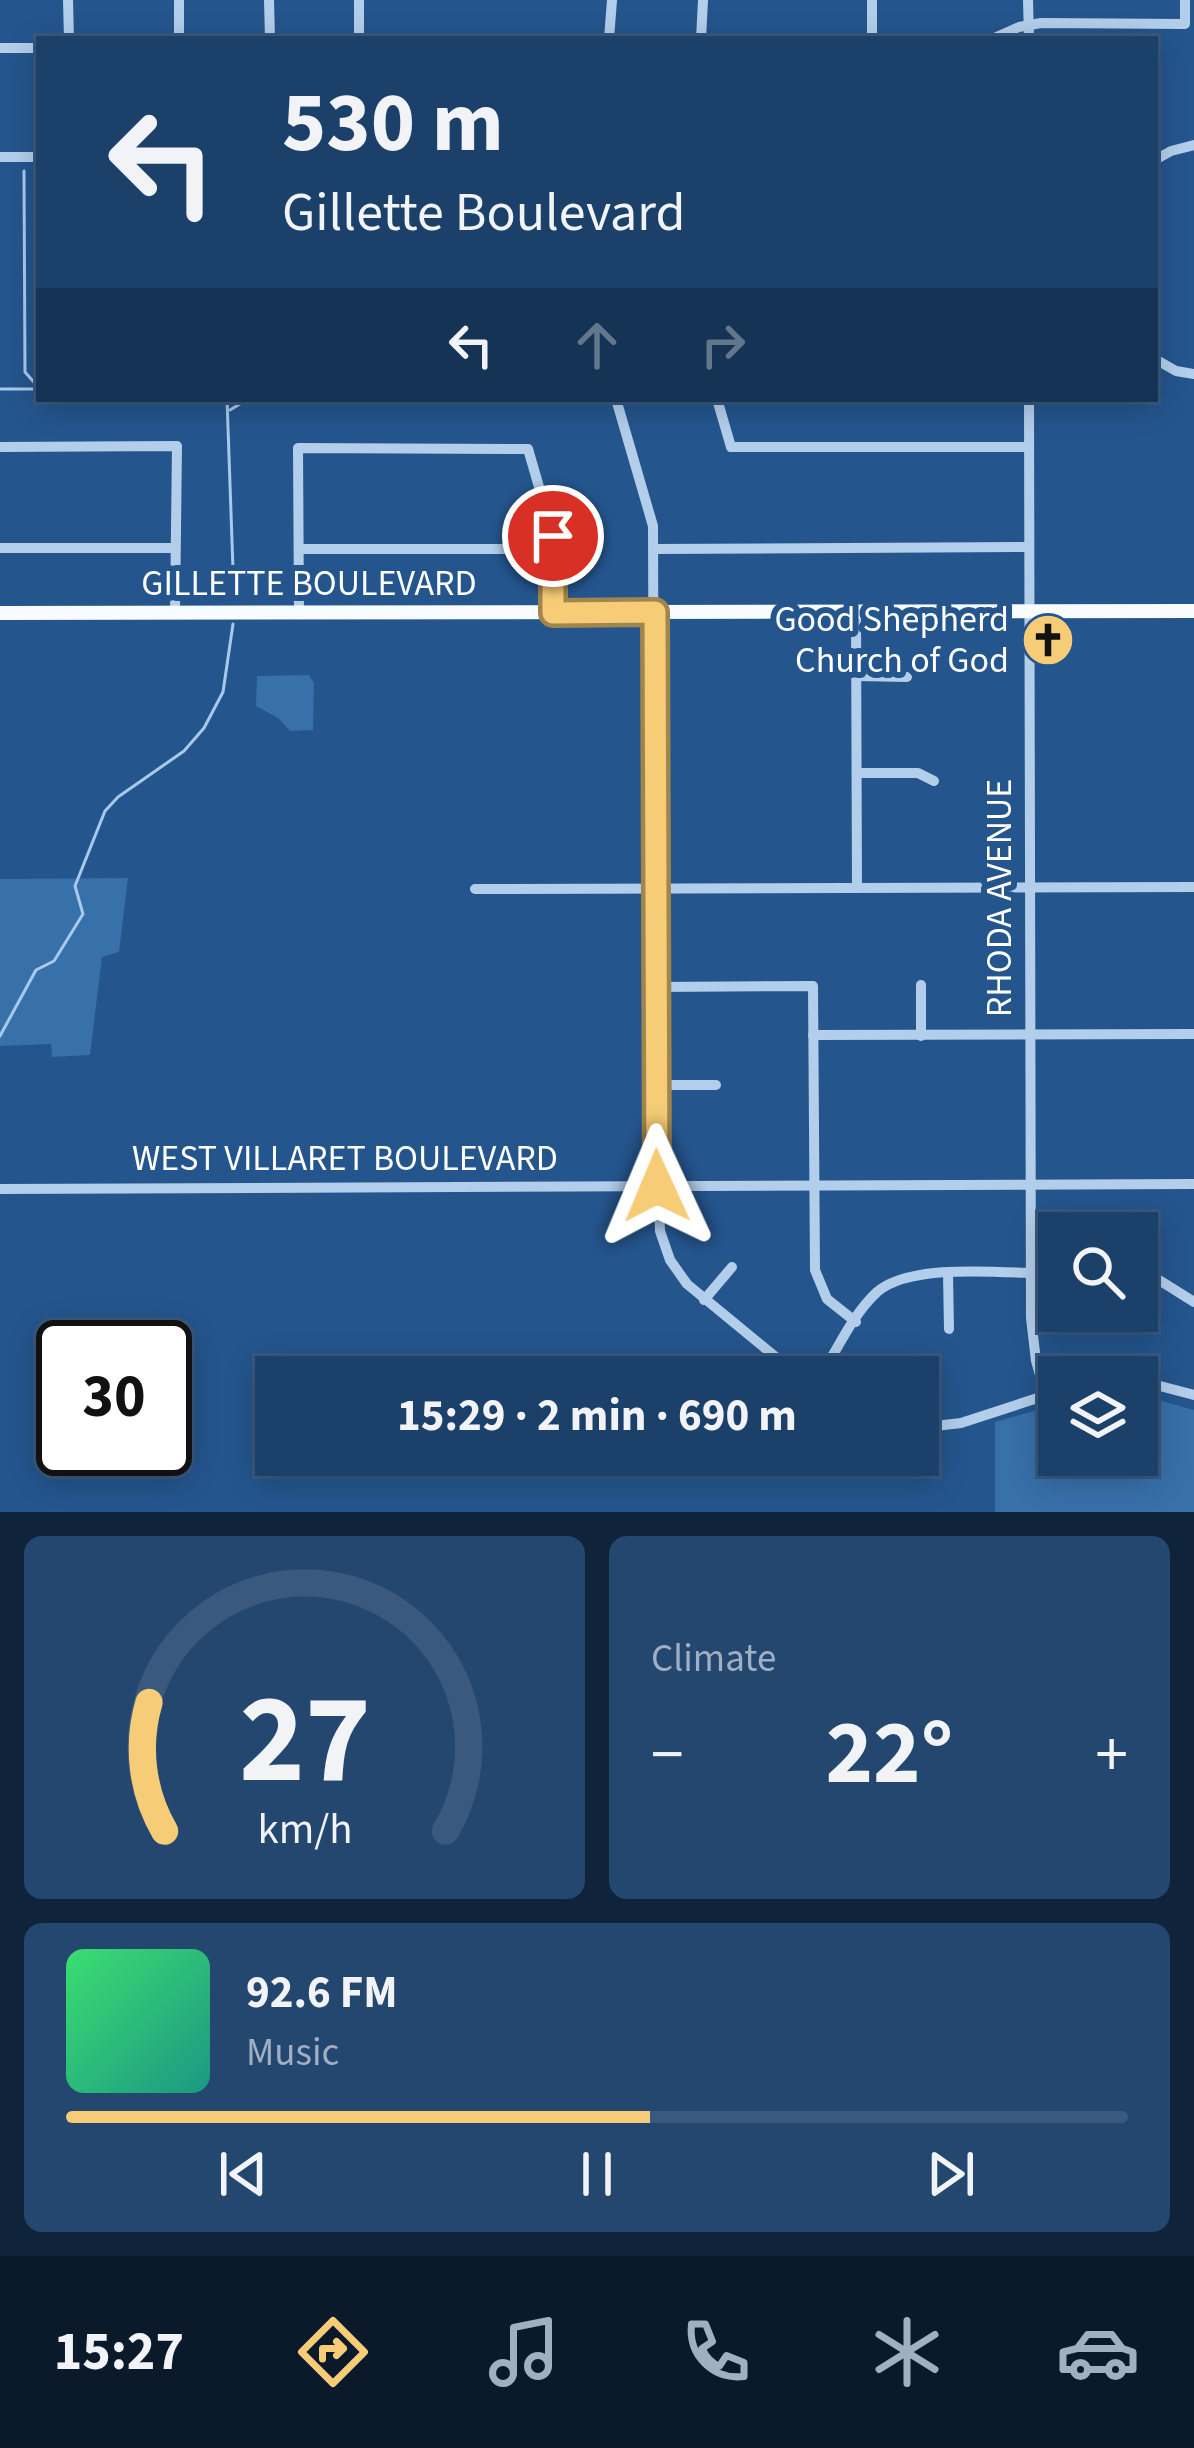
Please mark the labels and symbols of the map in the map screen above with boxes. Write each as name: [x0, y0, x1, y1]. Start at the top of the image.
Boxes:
pin: [502, 485, 604, 587]
street label: GILLETTE BOULEVARD: [141, 558, 477, 609]
place label: Good Shepherd Church of God: [774, 594, 1009, 686]
church icon: Good Shepherd Church of God: [1020, 612, 1076, 668]
street label: RHODA AVENUE: [974, 779, 1025, 1017]
position arrow: [594, 1123, 720, 1249]
street label: WEST VILLARET BOULEVARD: [132, 1133, 558, 1184]
speed limit sign: 30: [36, 1320, 192, 1476]

